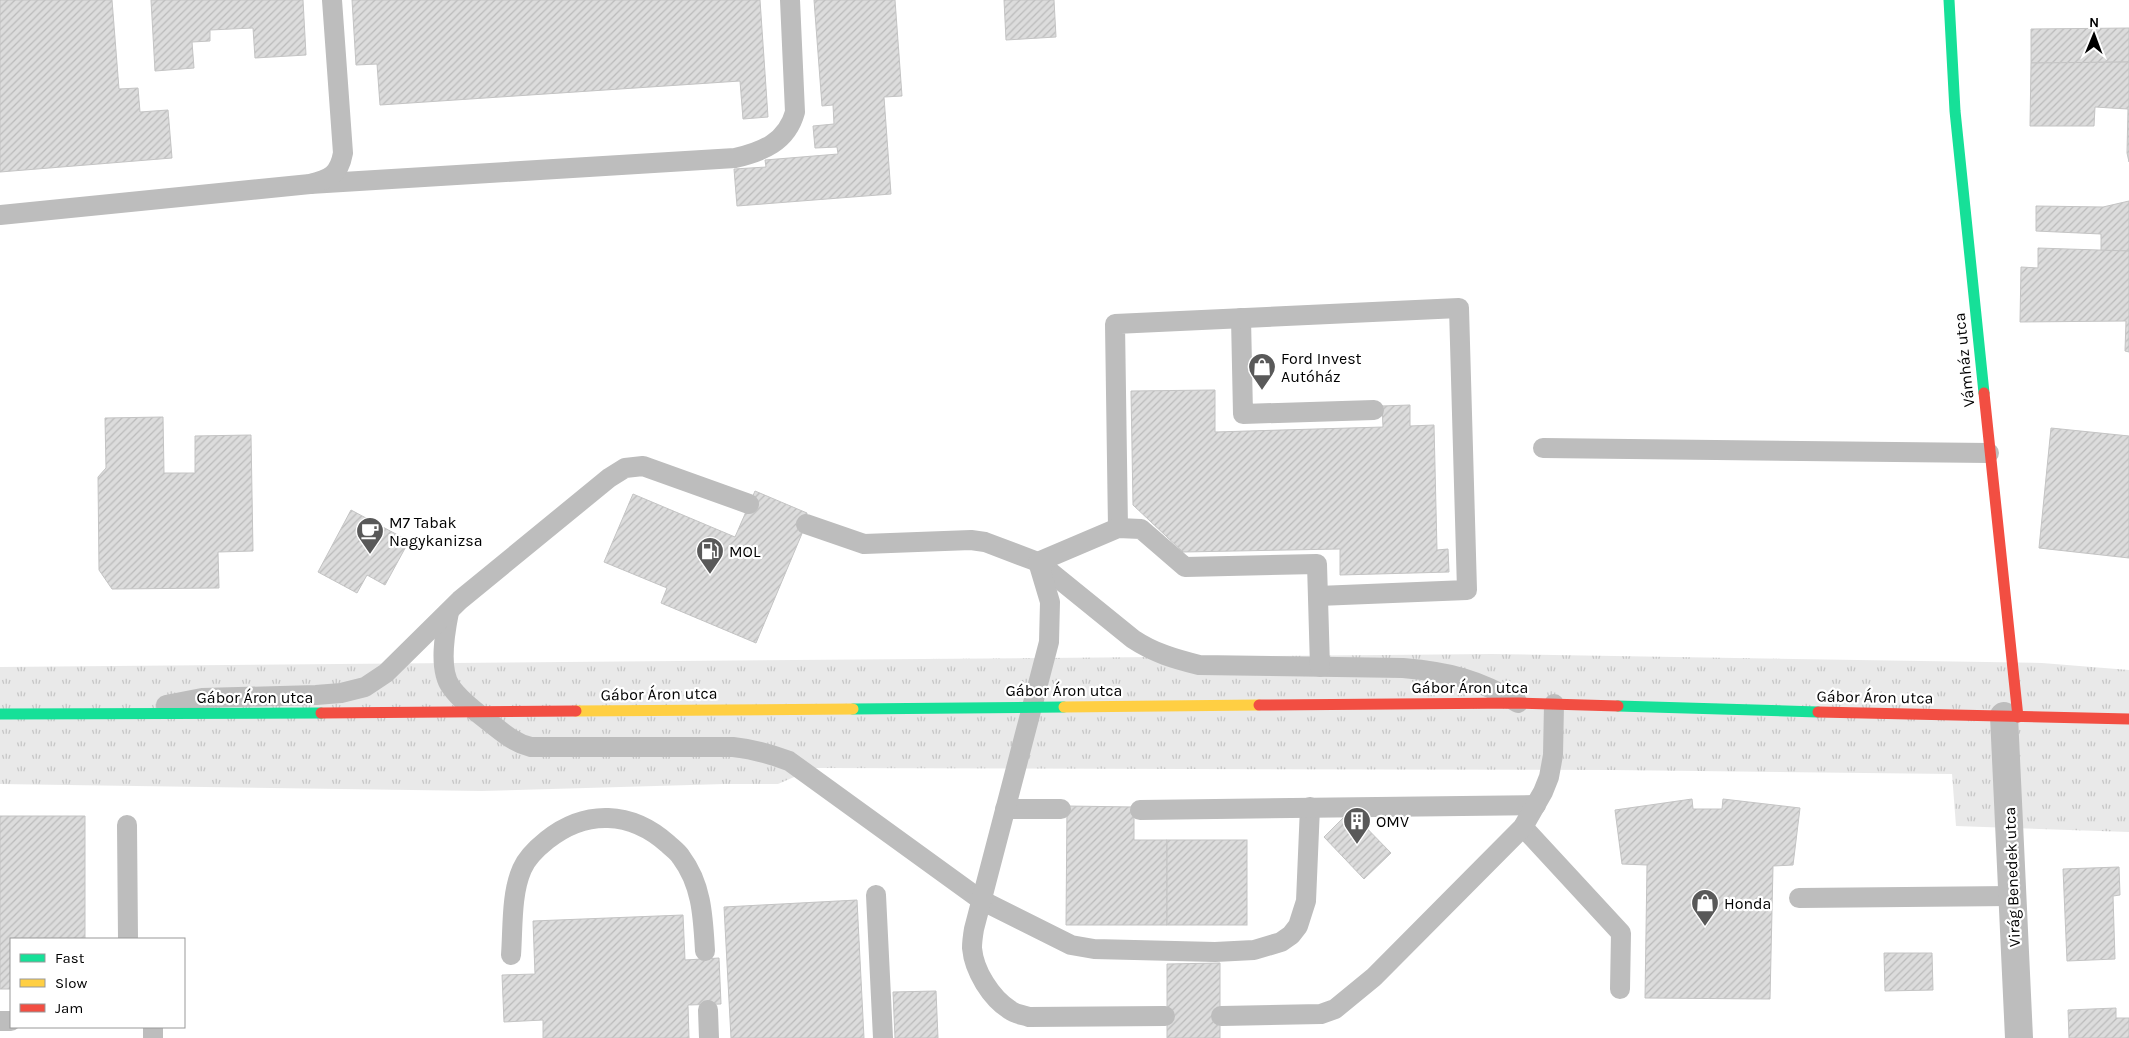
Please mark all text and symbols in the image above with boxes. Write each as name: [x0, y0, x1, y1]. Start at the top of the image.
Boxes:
north arrow: [2069, 10, 2119, 60]
text: N: [2089, 14, 2099, 31]
street label: Vámház utca: [1950, 312, 1978, 408]
place label: Ford Invest Autóház: [1281, 349, 1362, 386]
shop icon: Ford Invest Autóház: [1247, 352, 1277, 391]
place label: M7 Tabak Nagykanizsa: [389, 513, 483, 550]
cafe icon: M7 Tabak Nagykanizsa: [355, 516, 385, 555]
fuel station icon: MOL: [695, 536, 725, 575]
place label: MOL: [729, 542, 761, 561]
street label: Gábor Áron utca: [1412, 678, 1528, 697]
street label: Gábor Áron utca: [1006, 681, 1122, 700]
street label: Gábor Áron utca: [600, 683, 718, 705]
street label: Gábor Áron utca: [1816, 686, 1934, 708]
street label: Gábor Áron utca: [197, 688, 313, 707]
building icon: OMV: [1342, 806, 1372, 845]
street label: Virág Benedek utca: [2000, 806, 2024, 948]
place label: OMV: [1376, 812, 1409, 831]
shop icon: Honda: [1690, 888, 1720, 927]
place label: Honda: [1724, 894, 1771, 913]
legend: [10, 938, 185, 1028]
text: Fast: [55, 949, 85, 967]
text: Slow: [55, 974, 87, 992]
text: Jam: [55, 999, 83, 1017]

